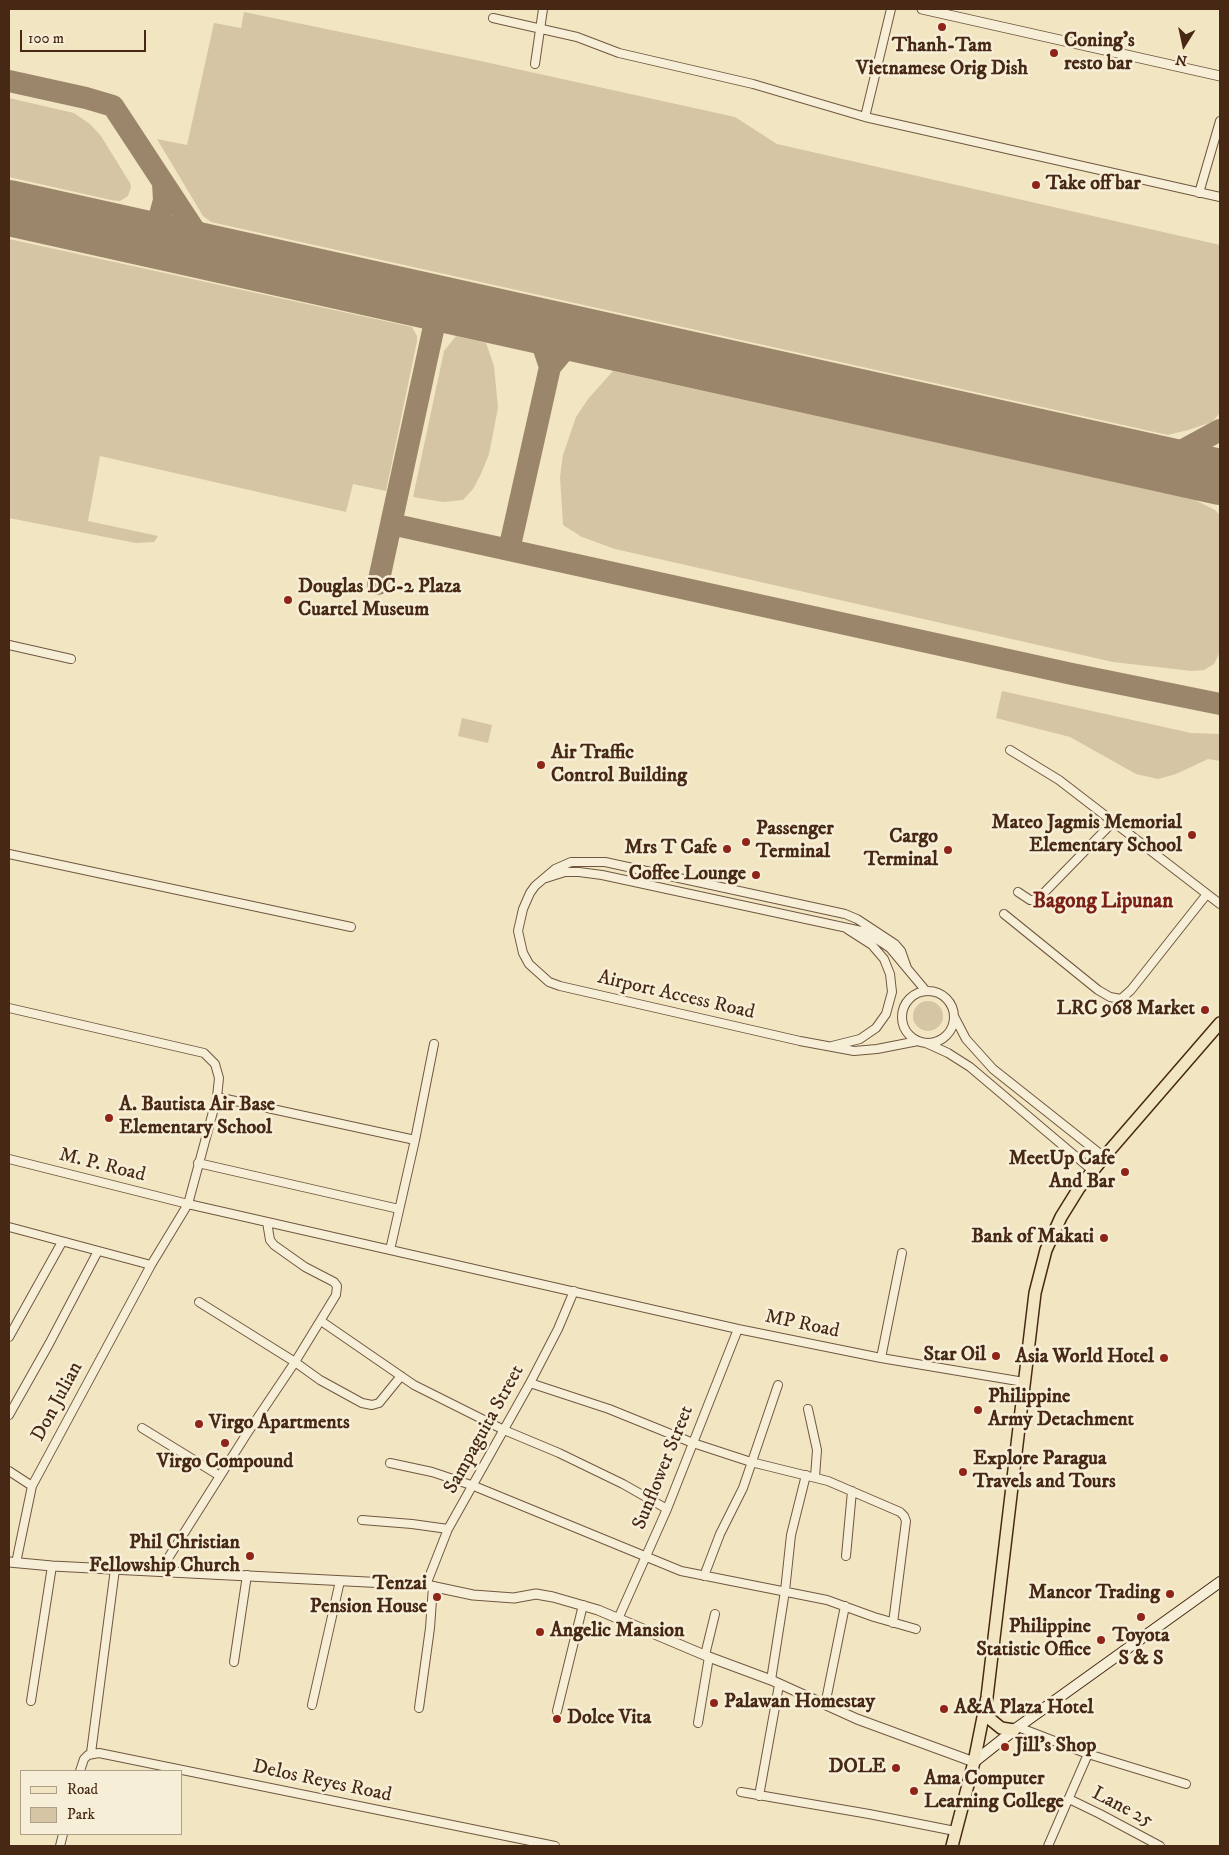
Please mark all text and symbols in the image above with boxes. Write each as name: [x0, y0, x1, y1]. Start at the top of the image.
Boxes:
scale bar: [22, 20, 149, 52]
north arrow: [1159, 20, 1209, 70]
marker: Thanh-Tam Vietnamese Orig Dish: [936, 21, 948, 33]
text: 100 m: [28, 29, 64, 48]
place label: Coning's resto bar: [1064, 30, 1135, 77]
place label: Thanh-Tam Vietnamese Orig Dish: [856, 35, 1028, 82]
marker: Coning's resto bar: [1048, 47, 1060, 59]
text: N: [1174, 50, 1189, 70]
place label: Take off bar: [1046, 173, 1141, 197]
marker: Take off bar: [1030, 179, 1042, 191]
place label: Douglas DC-2 Plaza Cuartel Museum: [298, 576, 461, 623]
marker: Douglas DC-2 Plaza Cuartel Museum: [282, 594, 294, 606]
place label: Air Traffic Control Building: [551, 742, 687, 789]
marker: Air Traffic Control Building: [535, 759, 547, 771]
place label: Mateo Jagmis Memorial Elementary School: [992, 812, 1182, 859]
place label: Passenger Terminal: [756, 818, 834, 865]
place label: Cargo Terminal: [864, 826, 938, 873]
marker: Mateo Jagmis Memorial Elementary School: [1186, 829, 1198, 841]
marker: Passenger Terminal: [740, 836, 752, 848]
place label: Mrs T Cafe: [624, 837, 717, 861]
marker: Mrs T Cafe: [721, 843, 733, 855]
marker: Cargo Terminal: [942, 844, 954, 856]
place label: Coffee Lounge: [629, 863, 746, 887]
marker: Coffee Lounge: [750, 869, 762, 881]
district label: Bagong Lipunan: [1033, 890, 1173, 916]
street label: Airport Access Road: [595, 966, 757, 1026]
place label: LRC 968 Market: [1057, 998, 1195, 1022]
marker: LRC 968 Market: [1199, 1004, 1211, 1016]
place label: A. Bautista Air Base Elementary School: [119, 1094, 275, 1141]
marker: A. Bautista Air Base Elementary School: [103, 1112, 115, 1124]
street label: M. P. Road: [56, 1144, 148, 1188]
place label: MeetUp Cafe And Bar: [1009, 1148, 1115, 1195]
marker: MeetUp Cafe And Bar: [1119, 1166, 1131, 1178]
place label: Bank of Makati: [971, 1226, 1094, 1250]
marker: Bank of Makati: [1098, 1232, 1110, 1244]
street label: MP Road: [763, 1305, 841, 1345]
place label: Star Oil: [924, 1344, 986, 1368]
place label: Asia World Hotel: [1015, 1346, 1154, 1370]
marker: Star Oil: [990, 1350, 1002, 1362]
marker: Asia World Hotel: [1158, 1352, 1170, 1364]
street label: Don Julian: [27, 1358, 89, 1446]
street label: Sampaguita Street: [440, 1361, 530, 1499]
place label: Philippine Army Detachment: [988, 1386, 1134, 1433]
street label: Sunflower Street: [628, 1402, 700, 1534]
marker: Philippine Army Detachment: [972, 1404, 984, 1416]
place label: Virgo Apartments: [209, 1412, 350, 1436]
marker: Virgo Apartments: [193, 1418, 205, 1430]
marker: Virgo Compound: [219, 1437, 231, 1449]
place label: Explore Paragua Travels and Tours: [973, 1448, 1116, 1495]
place label: Virgo Compound: [157, 1451, 293, 1475]
marker: Explore Paragua Travels and Tours: [957, 1466, 969, 1478]
place label: Phil Christian Fellowship Church: [89, 1532, 240, 1579]
marker: Phil Christian Fellowship Church: [244, 1550, 256, 1562]
place label: Tenzai Pension House: [310, 1573, 427, 1620]
place label: Mancor Trading: [1028, 1582, 1160, 1606]
marker: Mancor Trading: [1164, 1588, 1176, 1600]
marker: Tenzai Pension House: [431, 1591, 443, 1603]
marker: Toyota S & S: [1135, 1611, 1147, 1623]
place label: Philippine Statistic Office: [976, 1616, 1091, 1663]
place label: Angelic Mansion: [550, 1620, 685, 1644]
place label: Toyota S & S: [1113, 1625, 1169, 1672]
marker: Angelic Mansion: [534, 1626, 546, 1638]
marker: Philippine Statistic Office: [1095, 1634, 1107, 1646]
place label: Palawan Homestay: [724, 1691, 875, 1715]
marker: Palawan Homestay: [708, 1697, 720, 1709]
place label: A&A Plaza Hotel: [954, 1697, 1094, 1721]
marker: A&A Plaza Hotel: [938, 1703, 950, 1715]
place label: Dolce Vita: [567, 1707, 651, 1731]
marker: Dolce Vita: [551, 1713, 563, 1725]
place label: Jill's Shop: [1015, 1735, 1096, 1759]
marker: Jill's Shop: [999, 1741, 1011, 1753]
street label: Delos Reyes Road: [250, 1756, 394, 1808]
place label: DOLE: [829, 1756, 886, 1780]
marker: DOLE: [890, 1762, 902, 1774]
place label: Ama Computer Learning College: [924, 1768, 1064, 1815]
legend: [20, 1770, 182, 1835]
text: Road: [67, 1780, 98, 1799]
street label: Lane 25: [1087, 1782, 1157, 1834]
marker: Ama Computer Learning College: [908, 1785, 920, 1797]
text: Park: [67, 1805, 95, 1824]

